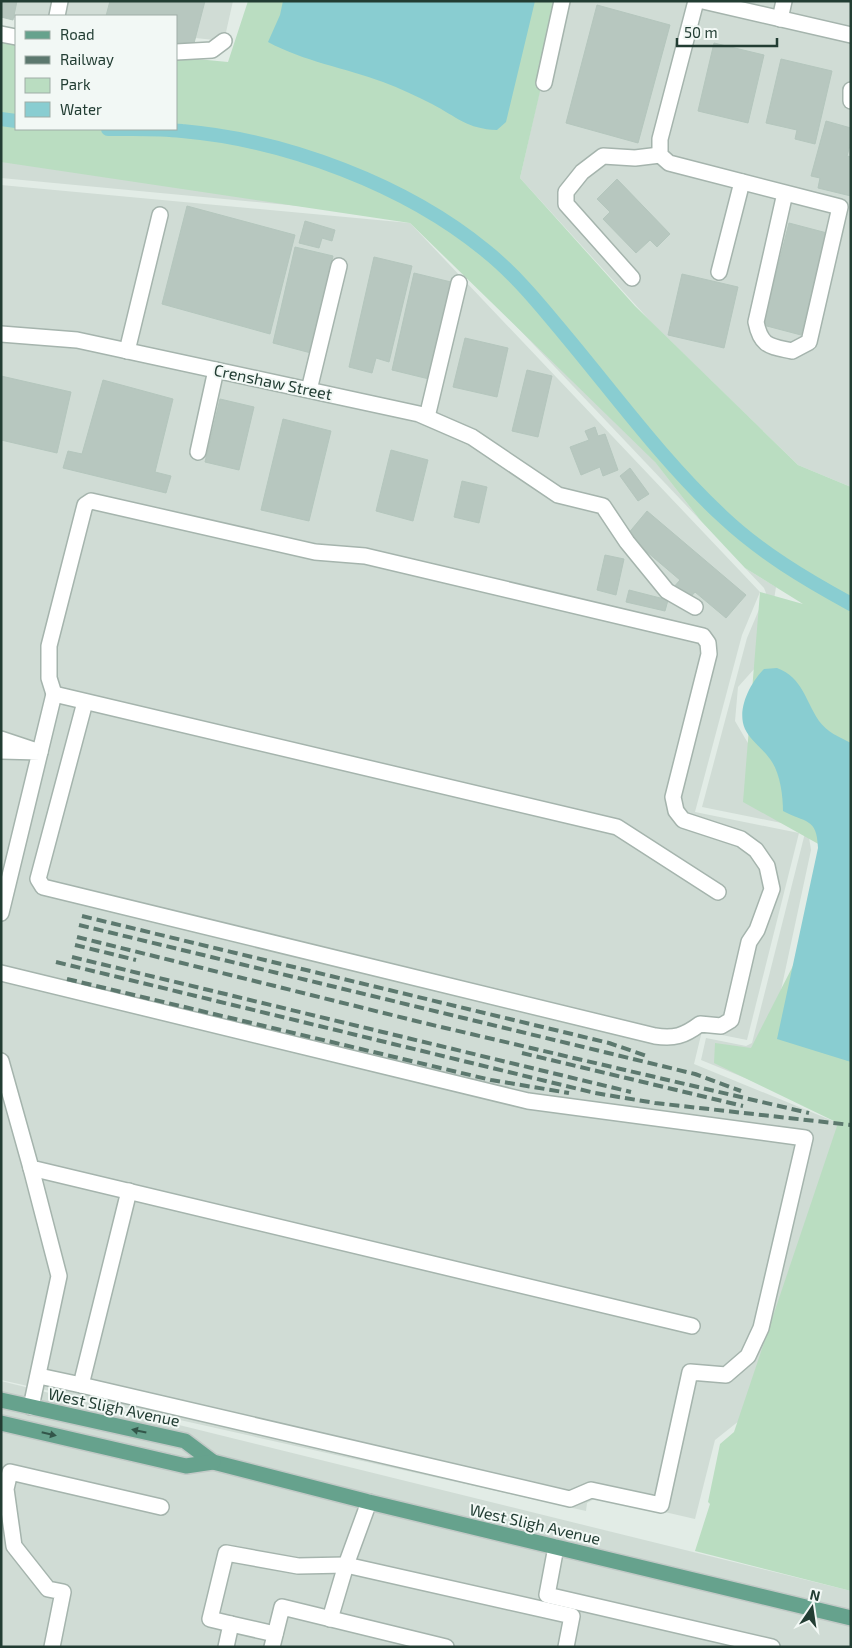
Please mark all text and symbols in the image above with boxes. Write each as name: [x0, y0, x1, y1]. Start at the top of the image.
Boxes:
legend: [15, 15, 178, 130]
scale bar: [677, 15, 777, 47]
text: 50 m: [684, 23, 718, 41]
text: Road: [60, 25, 95, 43]
text: Railway: [60, 50, 114, 68]
text: Park: [60, 75, 91, 93]
text: Water: [60, 100, 102, 118]
street label: Crenshaw Street: [212, 360, 334, 403]
street label: West Sligh Avenue: [47, 1383, 182, 1430]
one-way arrow: [132, 1427, 147, 1435]
one-way arrow: [41, 1430, 56, 1438]
street label: West Sligh Avenue: [468, 1499, 603, 1548]
north arrow: [787, 1583, 837, 1633]
text: N: [808, 1585, 822, 1604]

